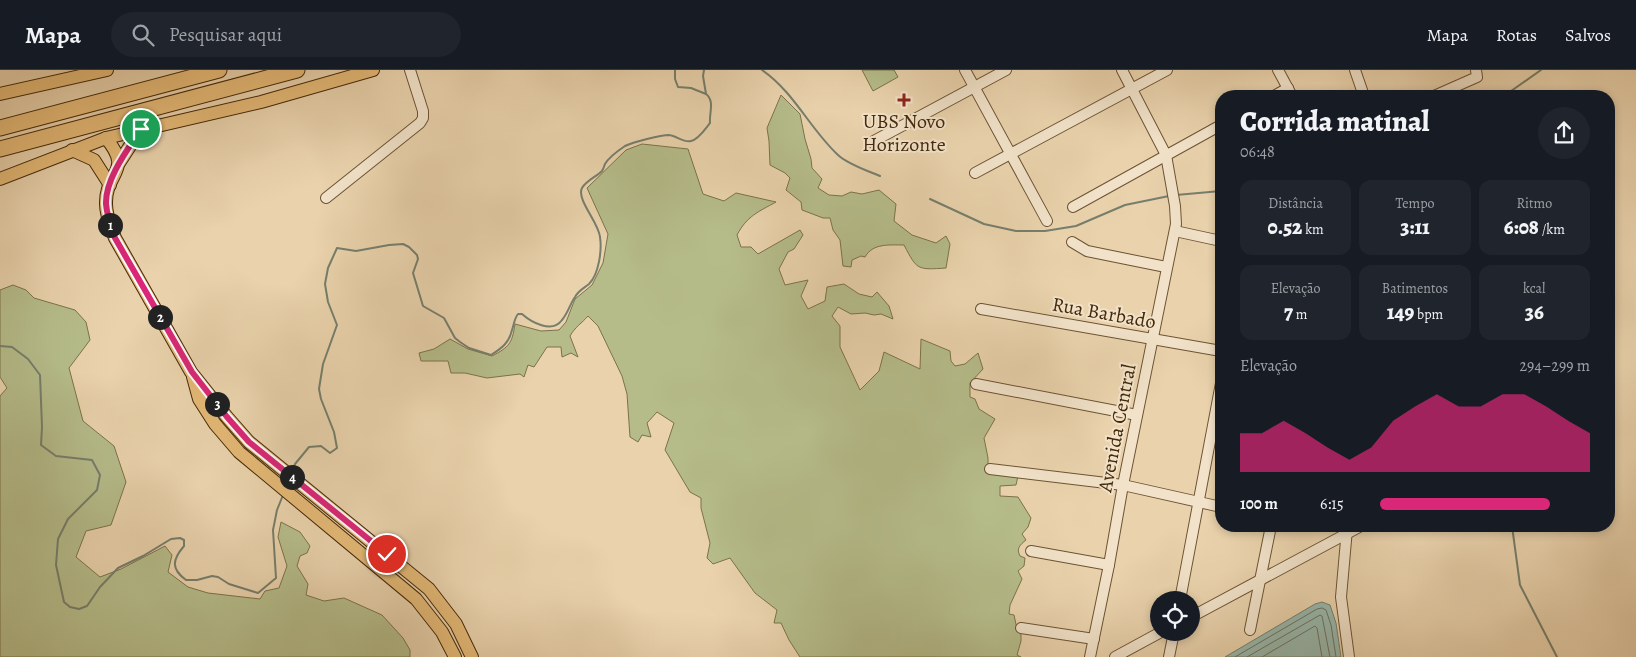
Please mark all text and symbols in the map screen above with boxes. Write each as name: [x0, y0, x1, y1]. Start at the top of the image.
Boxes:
search box: [111, 12, 461, 57]
text: Mapa: [25, 19, 81, 51]
icon: search: [129, 21, 157, 49]
text: Pesquisar aqui: [169, 22, 282, 48]
text: Mapa: [1427, 23, 1468, 47]
text: Rotas: [1496, 23, 1537, 47]
text: Salvos: [1565, 23, 1611, 47]
marker: UBS Novo Horizonte: [897, 93, 911, 107]
text: Corrida matinal: [1240, 103, 1429, 141]
button: share: [1538, 107, 1590, 159]
pin: [120, 108, 162, 150]
place label: UBS Novo Horizonte: [862, 108, 946, 158]
icon: arrive: [127, 115, 155, 143]
text: 06:48: [1240, 141, 1275, 163]
text: Distância: [1268, 194, 1323, 213]
text: Tempo: [1395, 194, 1435, 213]
text: Ritmo: [1517, 194, 1552, 213]
pin: 1: [98, 212, 122, 238]
text: 0.52: [1268, 213, 1302, 241]
text: 3:11: [1400, 213, 1430, 241]
text: 6:08: [1504, 213, 1539, 241]
text: 1: [108, 216, 113, 235]
text: km: [1302, 220, 1324, 239]
text: /km: [1539, 220, 1565, 239]
text: Elevação: [1271, 279, 1321, 298]
text: Batimentos: [1382, 279, 1448, 298]
text: kcal: [1523, 279, 1546, 298]
street label: Rua Barbado: [1050, 291, 1158, 335]
text: 7: [1284, 298, 1293, 326]
text: 149: [1387, 298, 1414, 326]
text: 36: [1525, 298, 1544, 326]
pin: 2: [148, 304, 172, 330]
text: m: [1293, 305, 1307, 324]
text: bpm: [1414, 305, 1443, 324]
text: 2: [157, 308, 164, 327]
text: Elevação: [1240, 355, 1297, 377]
text: 294–299 m: [1520, 355, 1590, 377]
street label: Avenida Central: [1091, 362, 1143, 495]
pin: 3: [204, 392, 230, 416]
text: 3: [214, 395, 221, 414]
pin: 4: [280, 464, 304, 490]
text: 4: [289, 468, 296, 487]
text: 100 m: [1240, 493, 1278, 515]
text: 6:15: [1320, 493, 1344, 515]
pin: [366, 533, 408, 575]
icon: check: [373, 540, 401, 568]
map controls: [1150, 591, 1200, 641]
button: locate: [1150, 591, 1200, 641]

